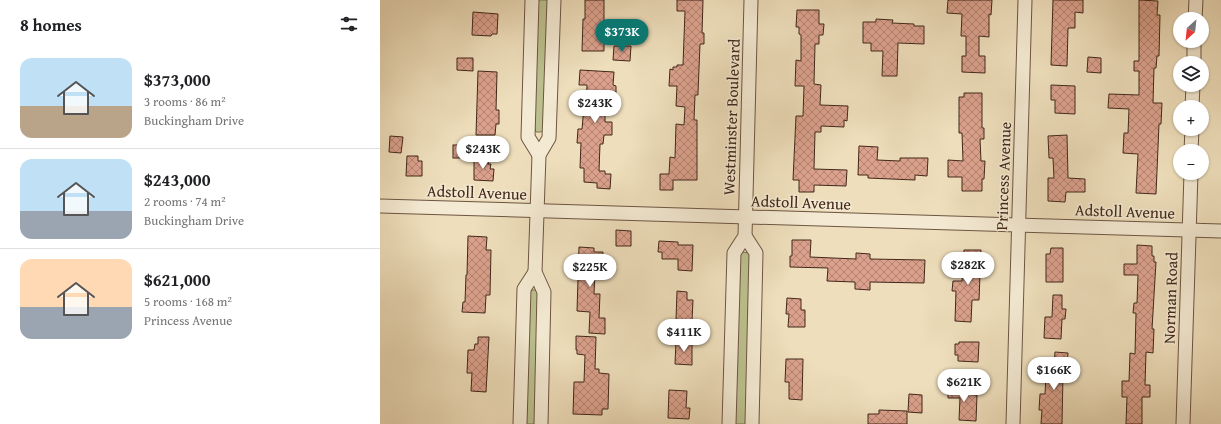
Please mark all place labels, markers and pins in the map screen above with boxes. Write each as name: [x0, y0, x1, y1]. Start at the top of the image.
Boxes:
pin: $373K: [594, 19, 650, 53]
pin: $243K: [567, 90, 623, 124]
pin: $243K: [455, 136, 511, 170]
pin: $282K: [940, 252, 996, 286]
pin: $225K: [562, 254, 618, 288]
pin: $411K: [656, 319, 712, 353]
pin: $166K: [1026, 357, 1082, 391]
pin: $621K: [936, 369, 992, 403]

